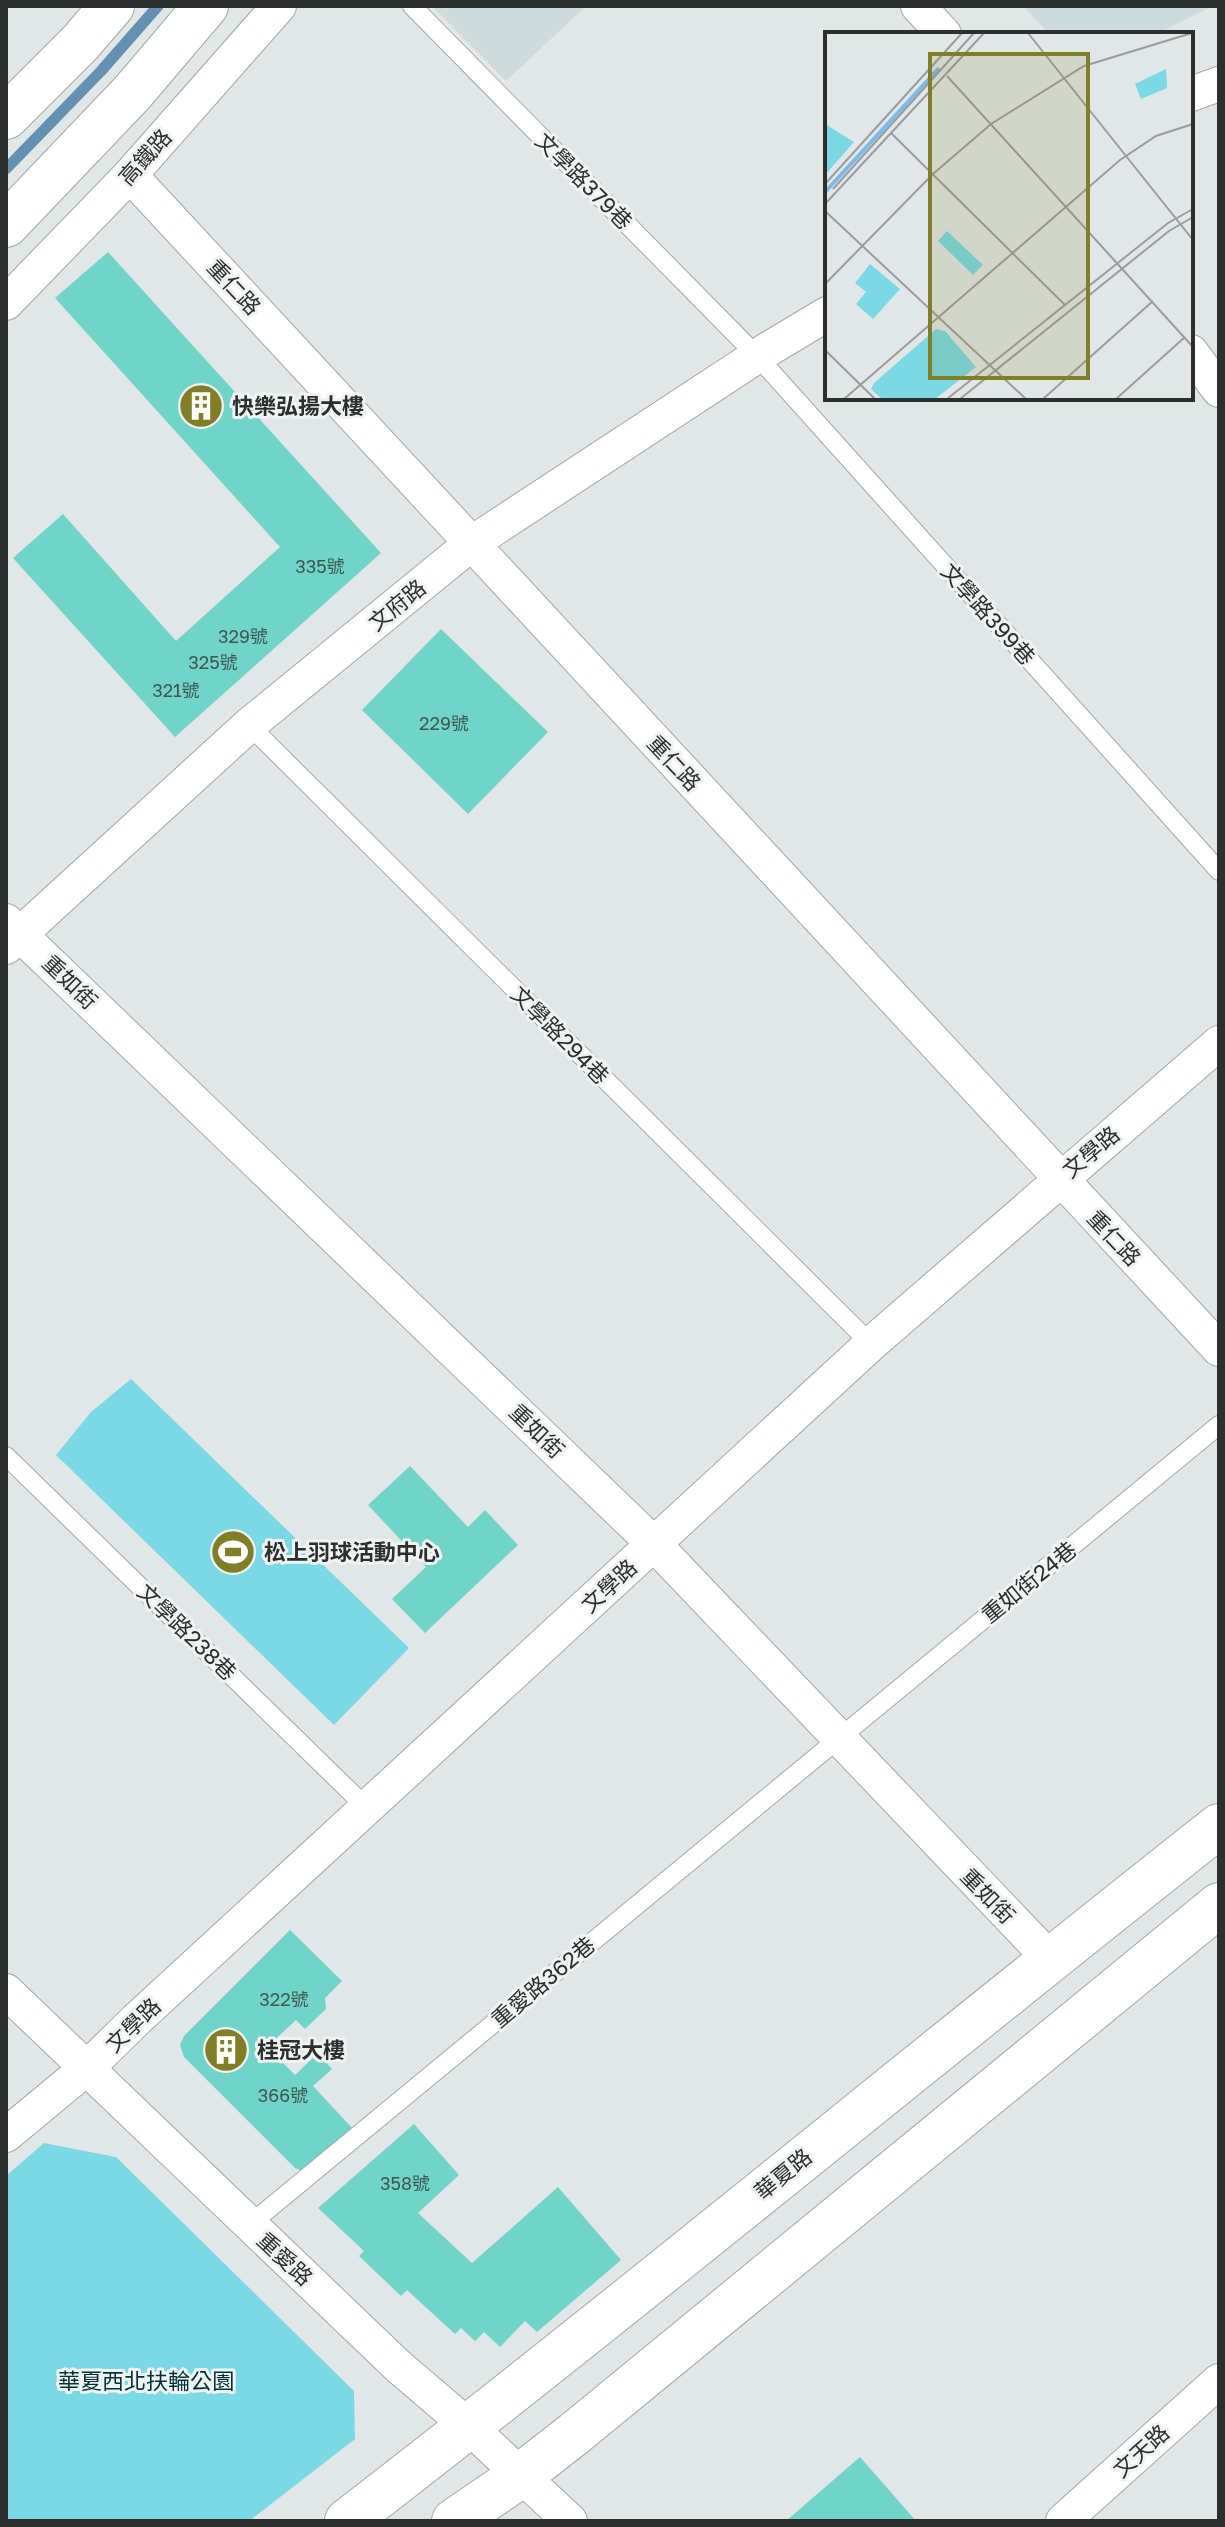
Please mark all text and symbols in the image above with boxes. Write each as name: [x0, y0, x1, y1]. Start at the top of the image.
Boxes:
inset map: [825, 32, 1193, 400]
street label: 高鐵路: [113, 123, 177, 190]
street label: 文學路379巷: [530, 127, 638, 235]
street label: 重仁路: [202, 253, 267, 320]
building icon: 快樂弘揚大樓: [177, 382, 225, 430]
place label: 快樂弘揚大樓: [232, 392, 364, 419]
house number: 335號: [295, 555, 345, 577]
street label: 文學路399巷: [936, 557, 1041, 670]
street label: 文府路: [363, 573, 431, 636]
house number: 329號: [218, 625, 268, 647]
house number: 325號: [188, 651, 238, 673]
house number: 321號: [152, 679, 200, 701]
house number: 229號: [419, 712, 469, 734]
street label: 重仁路: [642, 729, 707, 796]
street label: 重如街: [37, 949, 103, 1014]
street label: 文學路294巷: [506, 980, 615, 1089]
street label: 文學路: [1057, 1120, 1125, 1183]
street label: 重仁路: [1082, 1204, 1147, 1271]
street label: 重如街: [504, 1398, 570, 1463]
sports icon: 松上羽球活動中心: [209, 1528, 257, 1576]
street label: 重如街24巷: [976, 1535, 1082, 1628]
place label: 松上羽球活動中心: [264, 1538, 440, 1565]
street label: 文學路: [575, 1553, 642, 1618]
street label: 文學路238巷: [132, 1578, 242, 1685]
street label: 重如街: [956, 1863, 1021, 1929]
street label: 重愛路362巷: [485, 1930, 600, 2033]
house number: 322號: [259, 1988, 309, 2010]
street label: 文學路: [100, 1992, 166, 2057]
building icon: 桂冠大樓: [202, 2026, 250, 2074]
place label: 桂冠大樓: [257, 2036, 345, 2063]
house number: 366號: [258, 2084, 308, 2106]
street label: 華夏路: [749, 2142, 817, 2205]
house number: 358號: [380, 2172, 430, 2194]
street label: 重愛路: [252, 2226, 319, 2291]
park label: 華夏西北扶輪公園: [58, 2367, 234, 2394]
street label: 文天路: [1107, 2419, 1174, 2483]

